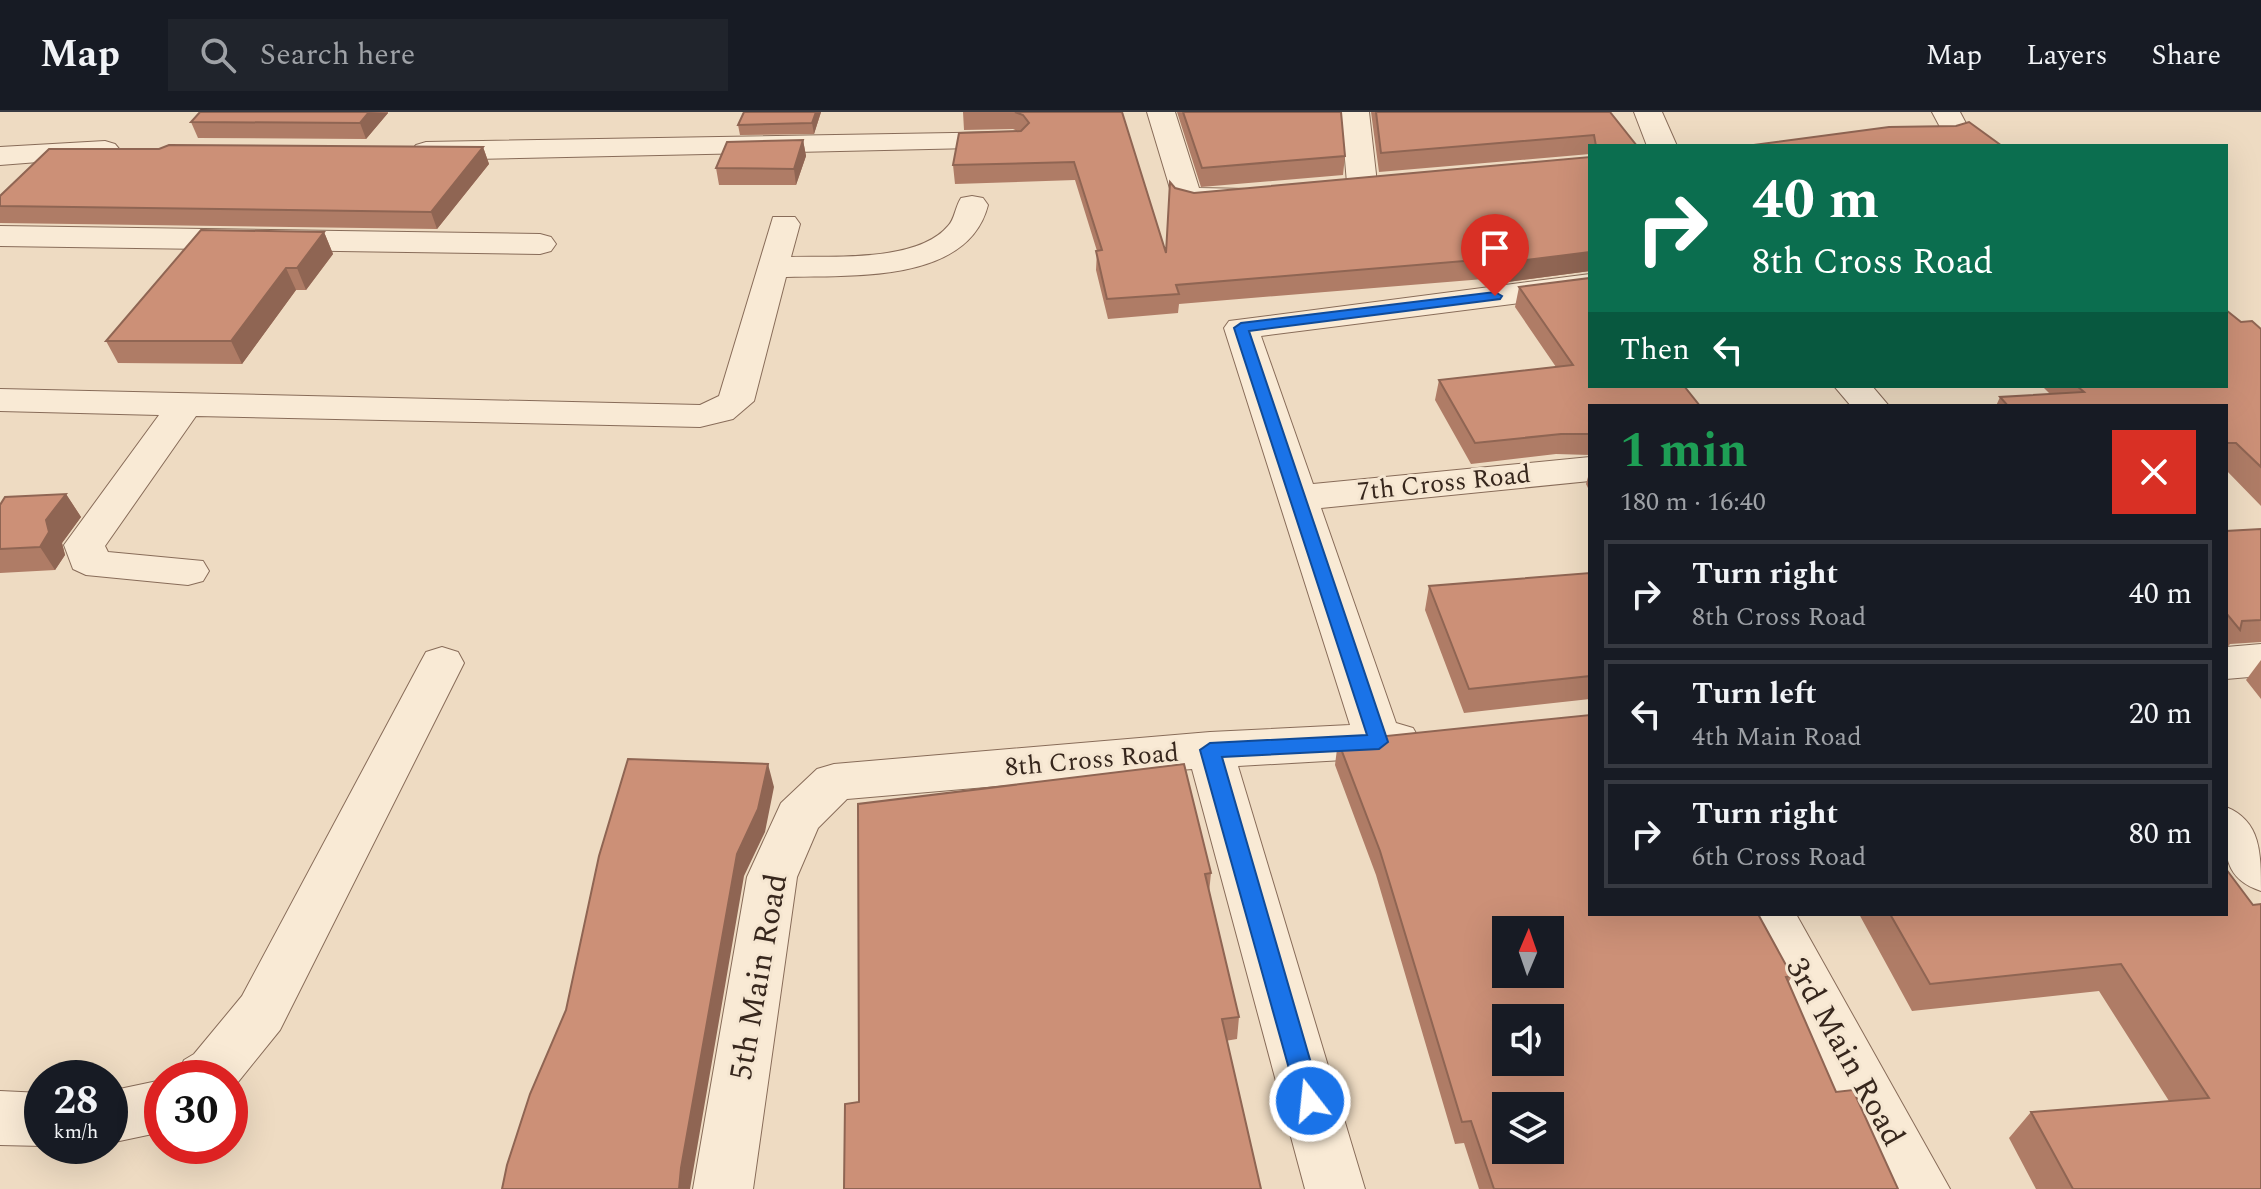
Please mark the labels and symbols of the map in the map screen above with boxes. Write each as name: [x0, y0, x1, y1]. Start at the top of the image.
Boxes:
pin: [1461, 214, 1529, 296]
street label: 7th Cross Road: [1355, 454, 1533, 512]
street label: 8th Cross Road: [1003, 732, 1181, 788]
street label: 5th Main Road: [717, 870, 801, 1084]
north arrow: [1492, 916, 1564, 988]
street label: 3rd Main Road: [1773, 948, 1917, 1156]
position arrow: [1268, 1059, 1352, 1143]
speed limit sign: 30: [144, 1060, 248, 1164]

